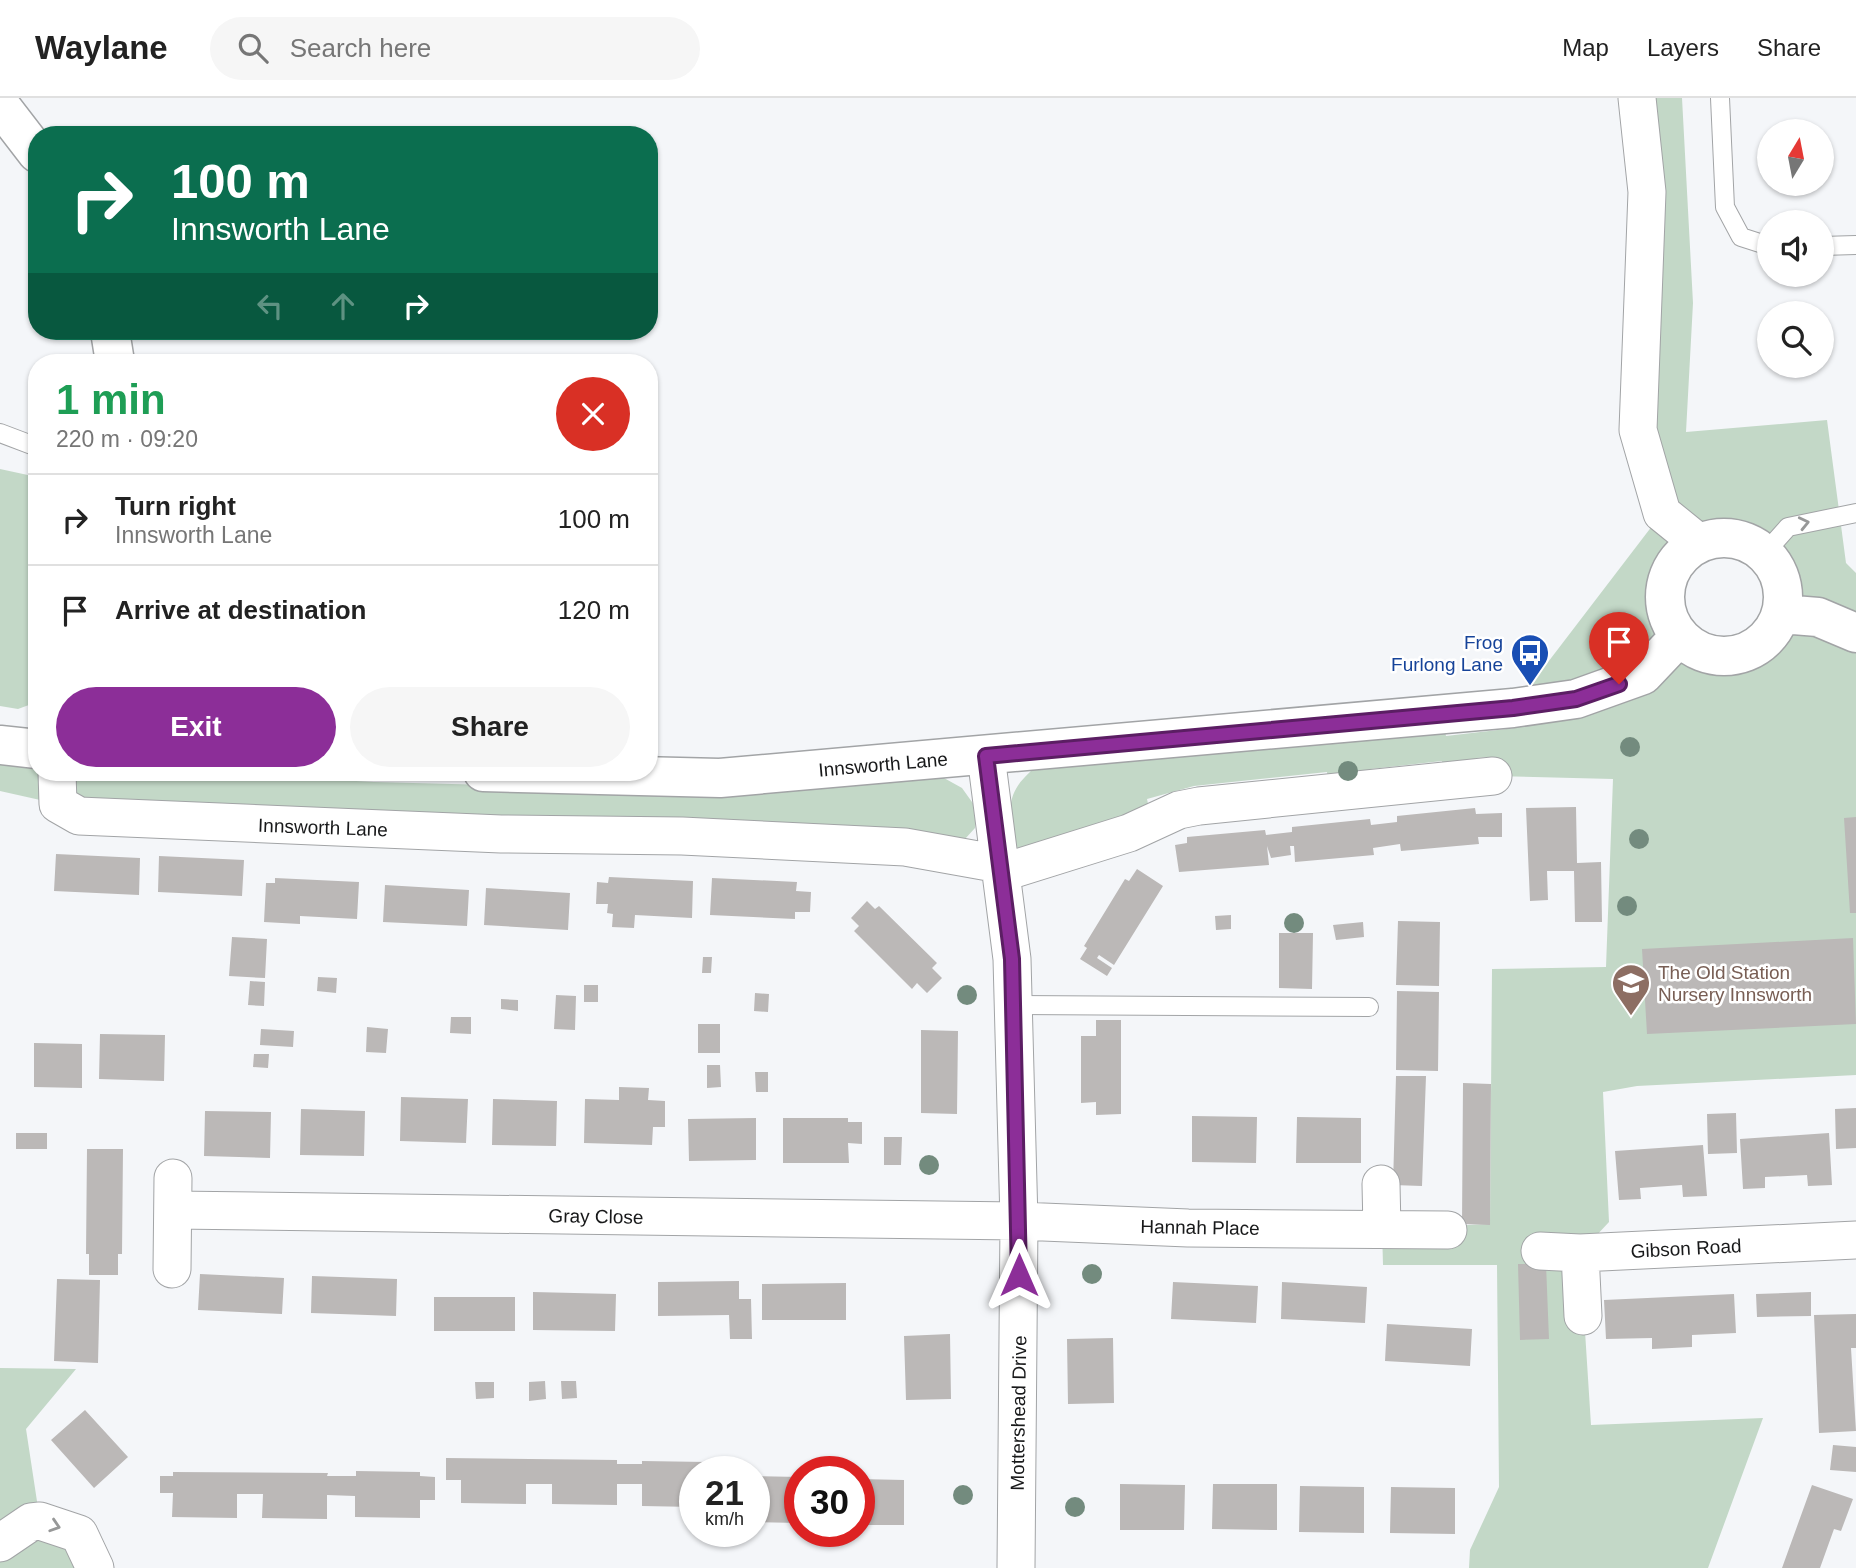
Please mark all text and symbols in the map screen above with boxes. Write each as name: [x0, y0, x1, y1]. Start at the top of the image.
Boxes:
search box: [210, 17, 700, 80]
text: Waylane: [35, 29, 168, 66]
icon: search: [234, 29, 272, 67]
text: Search here: [290, 33, 431, 63]
text: Map: [1562, 34, 1609, 61]
text: Layers: [1647, 34, 1719, 61]
text: Share: [1757, 34, 1821, 61]
north arrow: [1757, 119, 1834, 196]
map controls: [1757, 119, 1834, 378]
icon: right: [56, 154, 147, 245]
text: 100 m: [171, 154, 310, 208]
button: sound: [1757, 210, 1834, 287]
text: Innsworth Lane: [171, 211, 390, 247]
icon: left: [251, 287, 289, 325]
icon: ahead: [324, 287, 362, 325]
icon: right: [397, 287, 435, 325]
button: search: [1757, 301, 1834, 378]
text: 1 min: [56, 376, 166, 423]
button: close: [556, 377, 630, 451]
text: 220 m · 09:20: [56, 426, 198, 452]
text: Turn right: [115, 491, 236, 521]
icon: right: [56, 501, 94, 539]
text: 100 m: [558, 504, 630, 534]
one-way arrow: [1798, 517, 1810, 531]
text: Innsworth Lane: [115, 522, 272, 548]
icon: arrive: [56, 592, 94, 630]
text: Arrive at destination: [115, 595, 366, 625]
text: 120 m: [558, 595, 630, 625]
pin: [1589, 612, 1649, 684]
icon: arrive: [1600, 623, 1638, 661]
place label: Frog Furlong Lane: [1391, 632, 1503, 675]
bus stop icon: Frog Furlong Lane: [1509, 632, 1551, 687]
button: Exit: [56, 687, 336, 767]
button: Share: [350, 687, 630, 767]
street label: Innsworth Lane: [817, 748, 949, 781]
street label: Innsworth Lane: [258, 815, 388, 840]
school or university icon: The Old Station Nursery Innsworth: [1610, 962, 1652, 1017]
place label: The Old Station Nursery Innsworth: [1658, 962, 1812, 1005]
street label: Gray Close: [548, 1205, 644, 1228]
street label: Hannah Place: [1140, 1216, 1260, 1239]
street label: Gibson Road: [1630, 1235, 1742, 1262]
position arrow: [982, 1238, 1056, 1312]
street label: Mottershead Drive: [1007, 1335, 1030, 1491]
speed limit sign: 30: [784, 1456, 875, 1547]
text: 21: [705, 1473, 744, 1512]
text: km/h: [705, 1509, 744, 1529]
one-way arrow: [49, 1517, 61, 1532]

